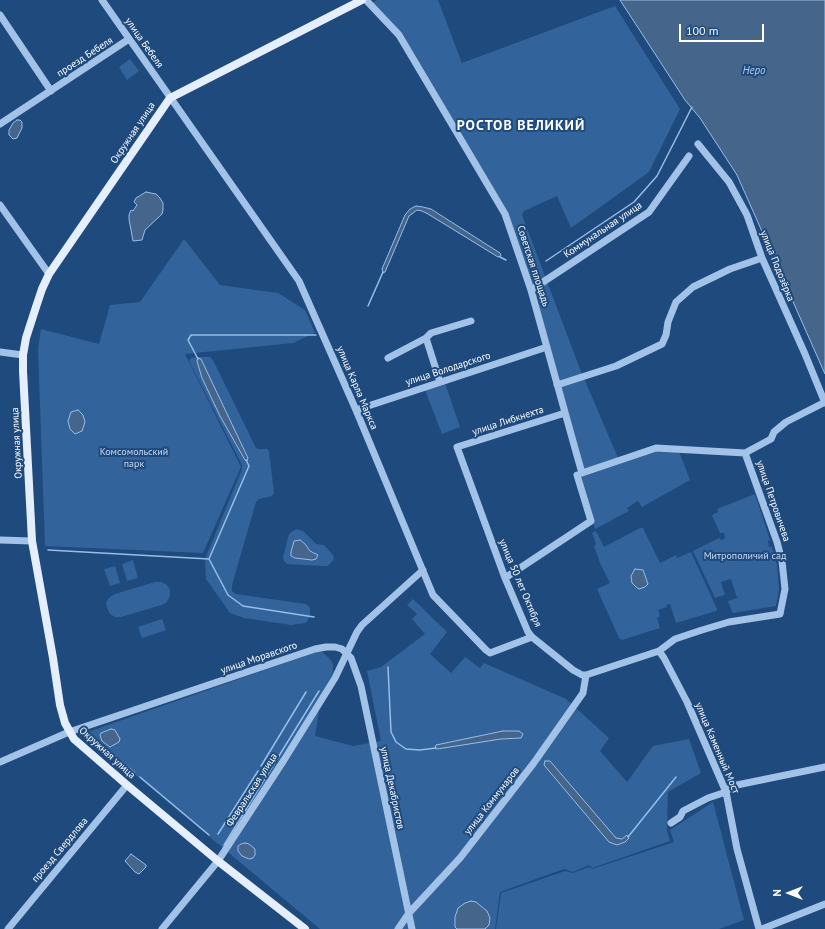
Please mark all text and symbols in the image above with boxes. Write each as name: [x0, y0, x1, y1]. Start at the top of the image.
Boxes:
street label: улица Бебеля: [122, 16, 166, 70]
scale bar: [681, 16, 766, 42]
text: 100 m: [686, 23, 719, 38]
street label: проезд Бебеля: [55, 34, 115, 80]
water label: Неро: [742, 64, 766, 78]
street label: Окружная улица: [108, 100, 158, 166]
district label: РОСТОВ ВЕЛИКИЙ: [457, 118, 585, 134]
street label: Коммунальная улица: [562, 199, 644, 261]
street label: Советская площадь: [514, 224, 552, 308]
street label: улица Подозёрка: [757, 229, 797, 303]
street label: улица Карла Маркса: [334, 344, 380, 432]
street label: улица Володарского: [404, 350, 492, 388]
street label: улица Либкнехта: [471, 404, 545, 438]
street label: Окружная улица: [9, 407, 25, 479]
park label: Комсомольский парк: [100, 446, 168, 470]
street label: улица Петровичева: [754, 459, 792, 543]
street label: улица 50 лет Октября: [496, 537, 544, 629]
park label: Митрополичий сад: [704, 550, 786, 562]
street label: улица Моравского: [219, 639, 299, 677]
street label: улица Каменный Мост: [692, 701, 742, 795]
street label: Окружная улица: [76, 725, 138, 781]
street label: улица Декабристов: [377, 746, 407, 830]
street label: Февральская улица: [224, 751, 280, 829]
street label: улица Коммунаров: [462, 765, 522, 837]
street label: проезд Свердлова: [29, 815, 91, 885]
north arrow: [769, 873, 809, 913]
text: N: [770, 889, 784, 897]

